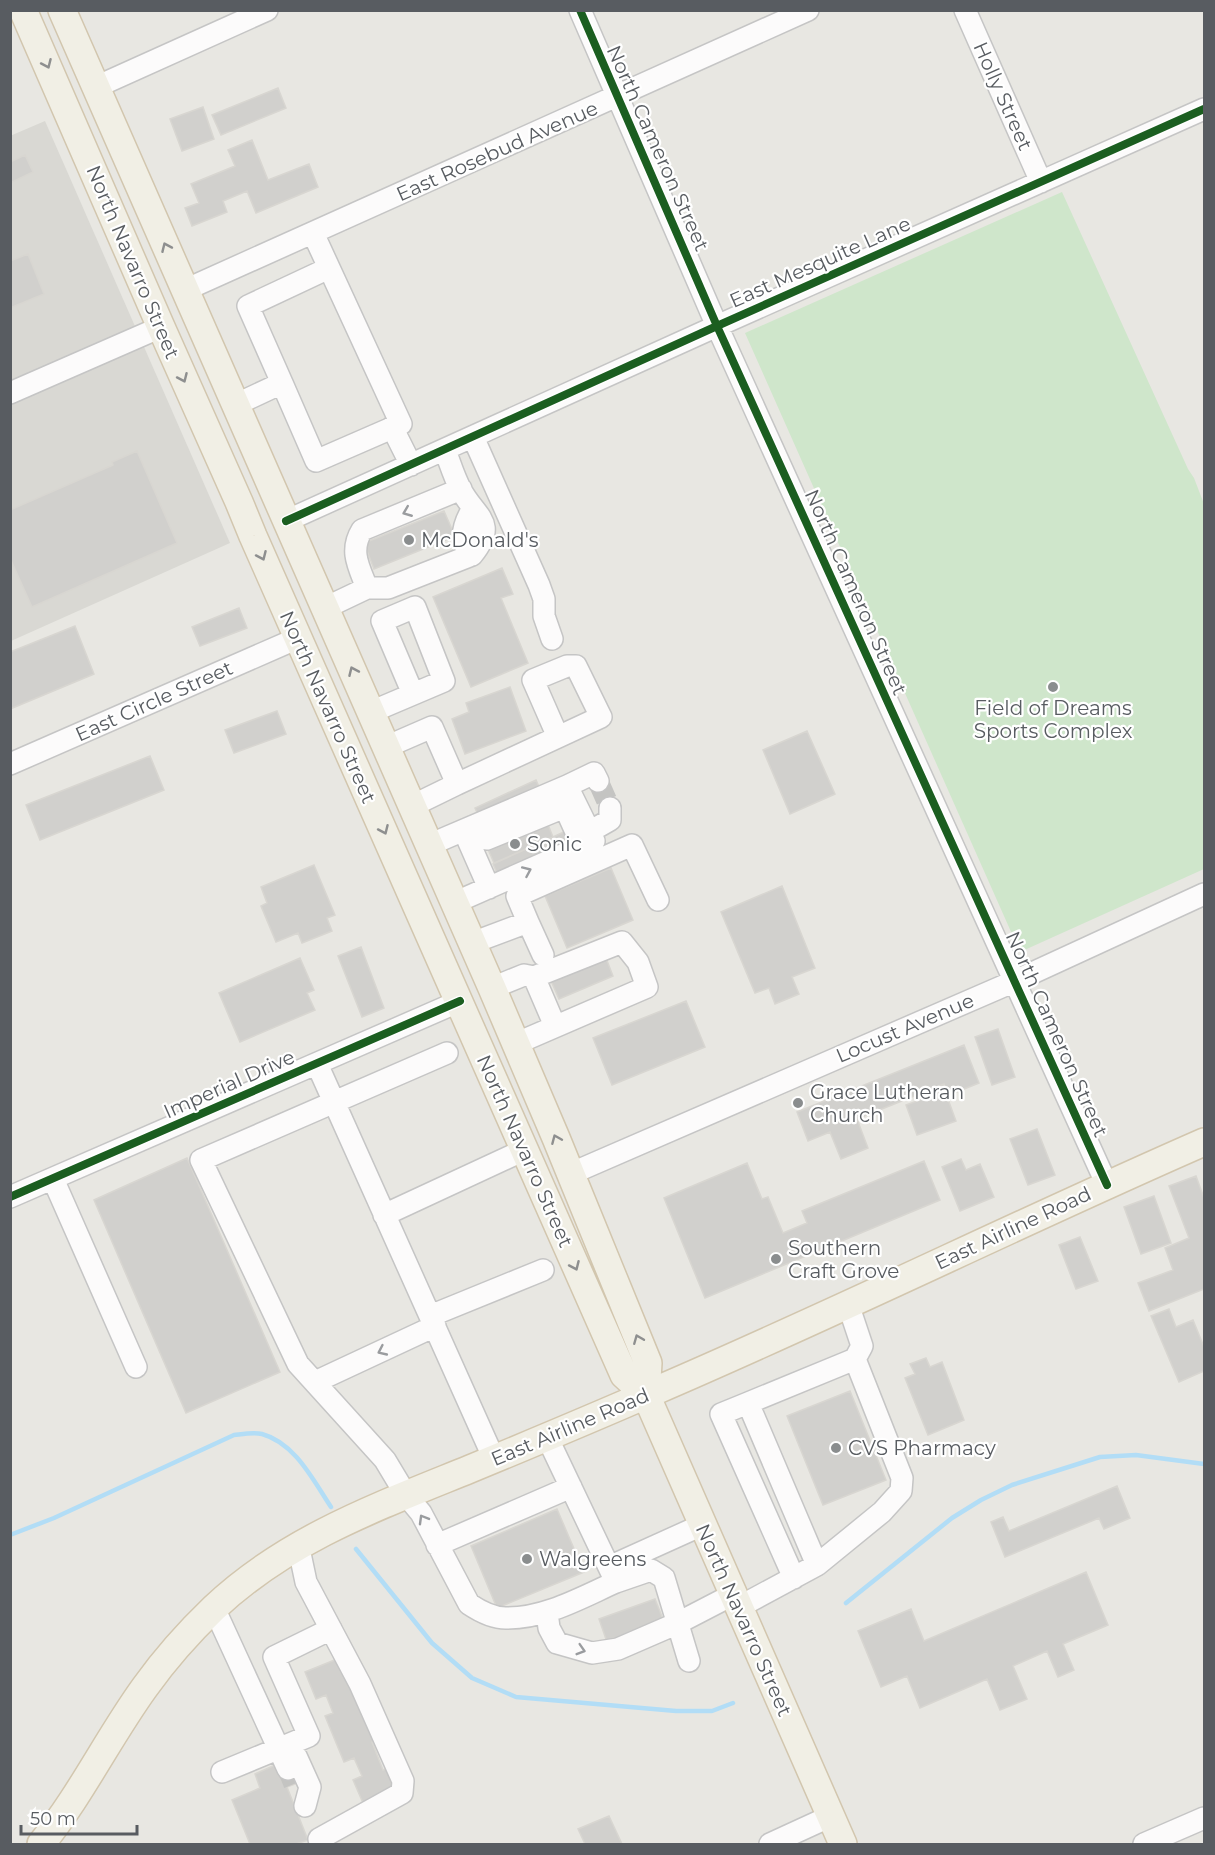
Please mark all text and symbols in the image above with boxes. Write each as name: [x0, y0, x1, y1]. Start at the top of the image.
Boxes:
street label: Holly Street: [968, 38, 1038, 154]
street label: North Cameron Street: [602, 41, 714, 255]
one-way arrow: [39, 58, 51, 69]
street label: East Rosebud Avenue: [392, 96, 602, 206]
street label: North Navarro Street: [81, 162, 185, 362]
street label: East Mesquite Lane: [726, 211, 914, 313]
one-way arrow: [161, 242, 173, 253]
one-way arrow: [176, 371, 188, 382]
street label: North Cameron Street: [800, 485, 912, 699]
one-way arrow: [402, 505, 413, 517]
place label: McDonald's: [421, 528, 539, 552]
marker: McDonald's: [402, 533, 416, 547]
one-way arrow: [254, 550, 266, 561]
street label: North Navarro Street: [275, 607, 381, 807]
street label: East Circle Street: [72, 656, 236, 746]
one-way arrow: [348, 666, 360, 677]
marker: Field of Dreams Sports Complex: [1046, 680, 1060, 694]
place label: Field of Dreams Sports Complex: [974, 696, 1133, 743]
one-way arrow: [376, 824, 388, 835]
place label: Sonic: [527, 832, 582, 856]
marker: Sonic: [508, 837, 522, 851]
one-way arrow: [521, 866, 532, 878]
street label: North Cameron Street: [1001, 927, 1113, 1141]
street label: Locust Avenue: [832, 988, 978, 1068]
street label: Imperial Drive: [160, 1044, 298, 1124]
street label: North Navarro Street: [472, 1051, 578, 1251]
place label: Grace Lutheran Church: [810, 1080, 964, 1127]
marker: Grace Lutheran Church: [791, 1096, 805, 1110]
one-way arrow: [551, 1134, 563, 1145]
street label: East Airline Road: [931, 1181, 1095, 1275]
place label: Southern Craft Grove: [788, 1236, 899, 1283]
marker: Southern Craft Grove: [769, 1252, 783, 1266]
one-way arrow: [568, 1260, 580, 1271]
one-way arrow: [633, 1334, 645, 1345]
one-way arrow: [377, 1344, 388, 1356]
street label: East Airline Road: [487, 1383, 653, 1471]
place label: CVS Pharmacy: [848, 1436, 996, 1460]
marker: CVS Pharmacy: [829, 1441, 843, 1455]
one-way arrow: [419, 1515, 430, 1525]
street label: North Navarro Street: [691, 1520, 797, 1720]
place label: Walgreens: [539, 1547, 646, 1571]
marker: Walgreens: [520, 1552, 534, 1566]
one-way arrow: [575, 1643, 586, 1655]
scale bar: [21, 1798, 136, 1836]
text: 50 m: [30, 1808, 76, 1830]

